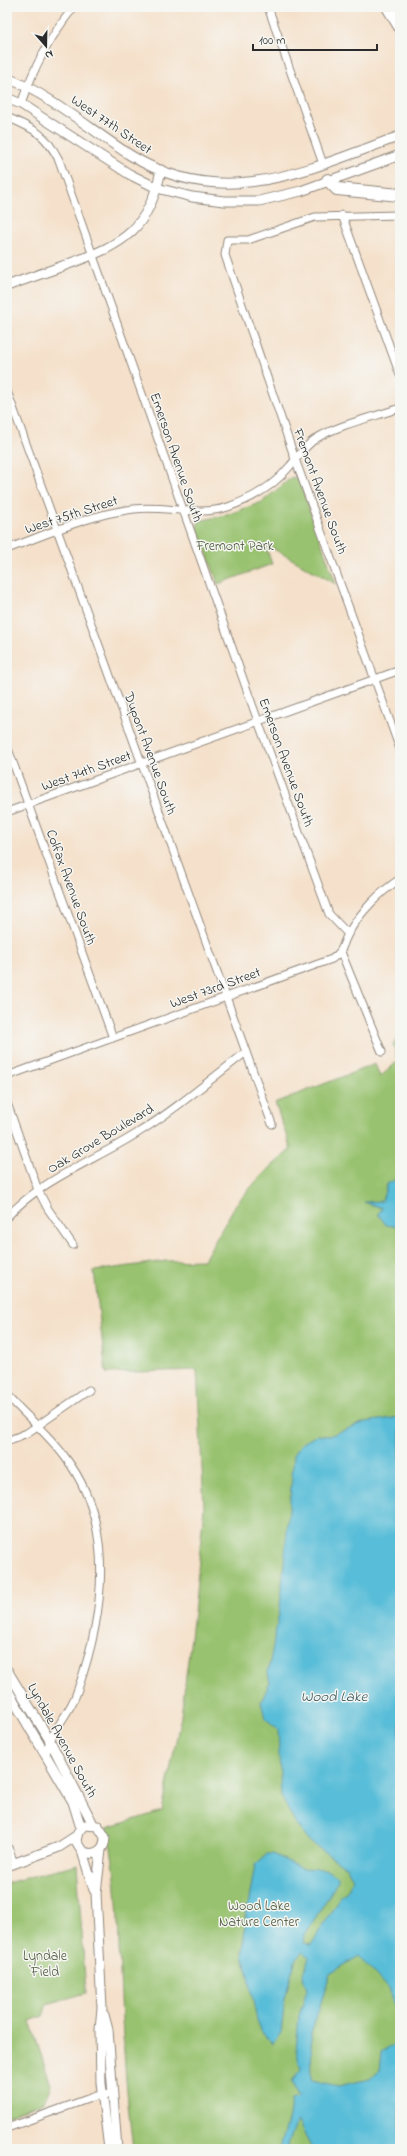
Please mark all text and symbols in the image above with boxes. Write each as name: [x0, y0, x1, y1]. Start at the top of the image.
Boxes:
north arrow: [26, 26, 66, 66]
scale bar: [253, 26, 377, 52]
text: 100 m: [259, 32, 286, 50]
text: N: [43, 46, 55, 63]
street label: West 77th Street: [66, 90, 156, 160]
street label: Emerson Avenue South: [144, 390, 208, 525]
street label: Fremont Avenue South: [287, 425, 352, 557]
street label: West 75th Street: [22, 490, 121, 540]
park label: Fremont Park: [195, 536, 274, 557]
street label: Dupont Avenue South: [117, 688, 182, 818]
street label: Emerson Avenue South: [253, 695, 319, 830]
street label: West 74th Street: [39, 745, 135, 797]
street label: Colfax Avenue South: [40, 827, 101, 948]
street label: West 73rd Street: [167, 962, 264, 1015]
street label: Oak Grove Boulevard: [44, 1099, 158, 1179]
street label: Lyndale Avenue South: [21, 1679, 102, 1802]
water label: Wood Lake: [301, 1686, 368, 1708]
park label: Wood Lake Nature Center: [219, 1896, 300, 1933]
park label: Lyndale Field: [23, 1946, 68, 1983]

